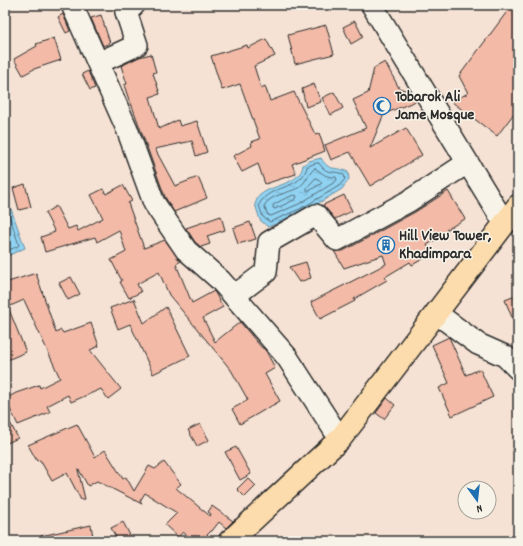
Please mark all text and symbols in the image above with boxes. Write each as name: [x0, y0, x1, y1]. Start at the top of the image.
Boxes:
place label: Tobarok Ali Jame Mosque: [395, 86, 474, 127]
mosque icon: Tobarok Ali Jame Mosque: [372, 96, 392, 116]
place label: Hill View Tower, Khadimpara: [399, 225, 491, 266]
building icon: Hill View Tower, Khadimpara: [376, 235, 396, 255]
north arrow: [457, 480, 497, 520]
text: N: [474, 499, 484, 516]

